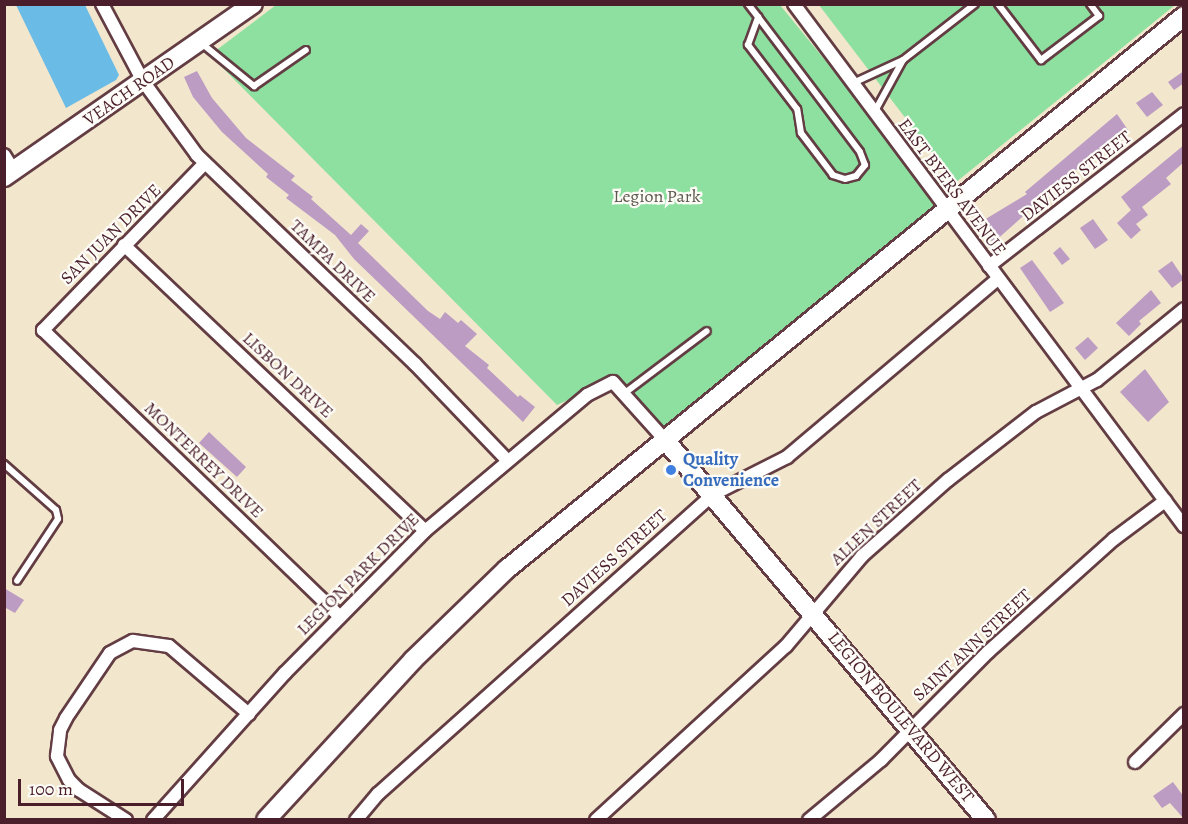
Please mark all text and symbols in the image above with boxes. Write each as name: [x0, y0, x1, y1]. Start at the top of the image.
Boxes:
street label: VEACH ROAD: [79, 52, 179, 130]
street label: EAST BYERS AVENUE: [893, 114, 1011, 260]
street label: DAVIESS STREET: [1016, 126, 1136, 226]
street label: SAN JUAN DRIVE: [56, 179, 166, 289]
park label: Legion Park: [613, 185, 701, 207]
street label: TAMPA DRIVE: [286, 215, 380, 307]
street label: LISBON DRIVE: [238, 327, 338, 423]
street label: MONTERREY DRIVE: [140, 397, 268, 523]
place label: Quality Convenience: [683, 449, 779, 492]
marker: Quality Convenience: [664, 463, 678, 477]
street label: ALLEN STREET: [826, 474, 926, 570]
street label: DAVIESS STREET: [557, 505, 671, 611]
street label: LEGION PARK DRIVE: [292, 508, 424, 640]
street label: SAINT ANN STREET: [908, 585, 1036, 705]
street label: LEGION BOULEVARD WEST: [823, 627, 979, 807]
scale bar: [21, 767, 188, 805]
text: 100 m: [29, 777, 73, 801]

